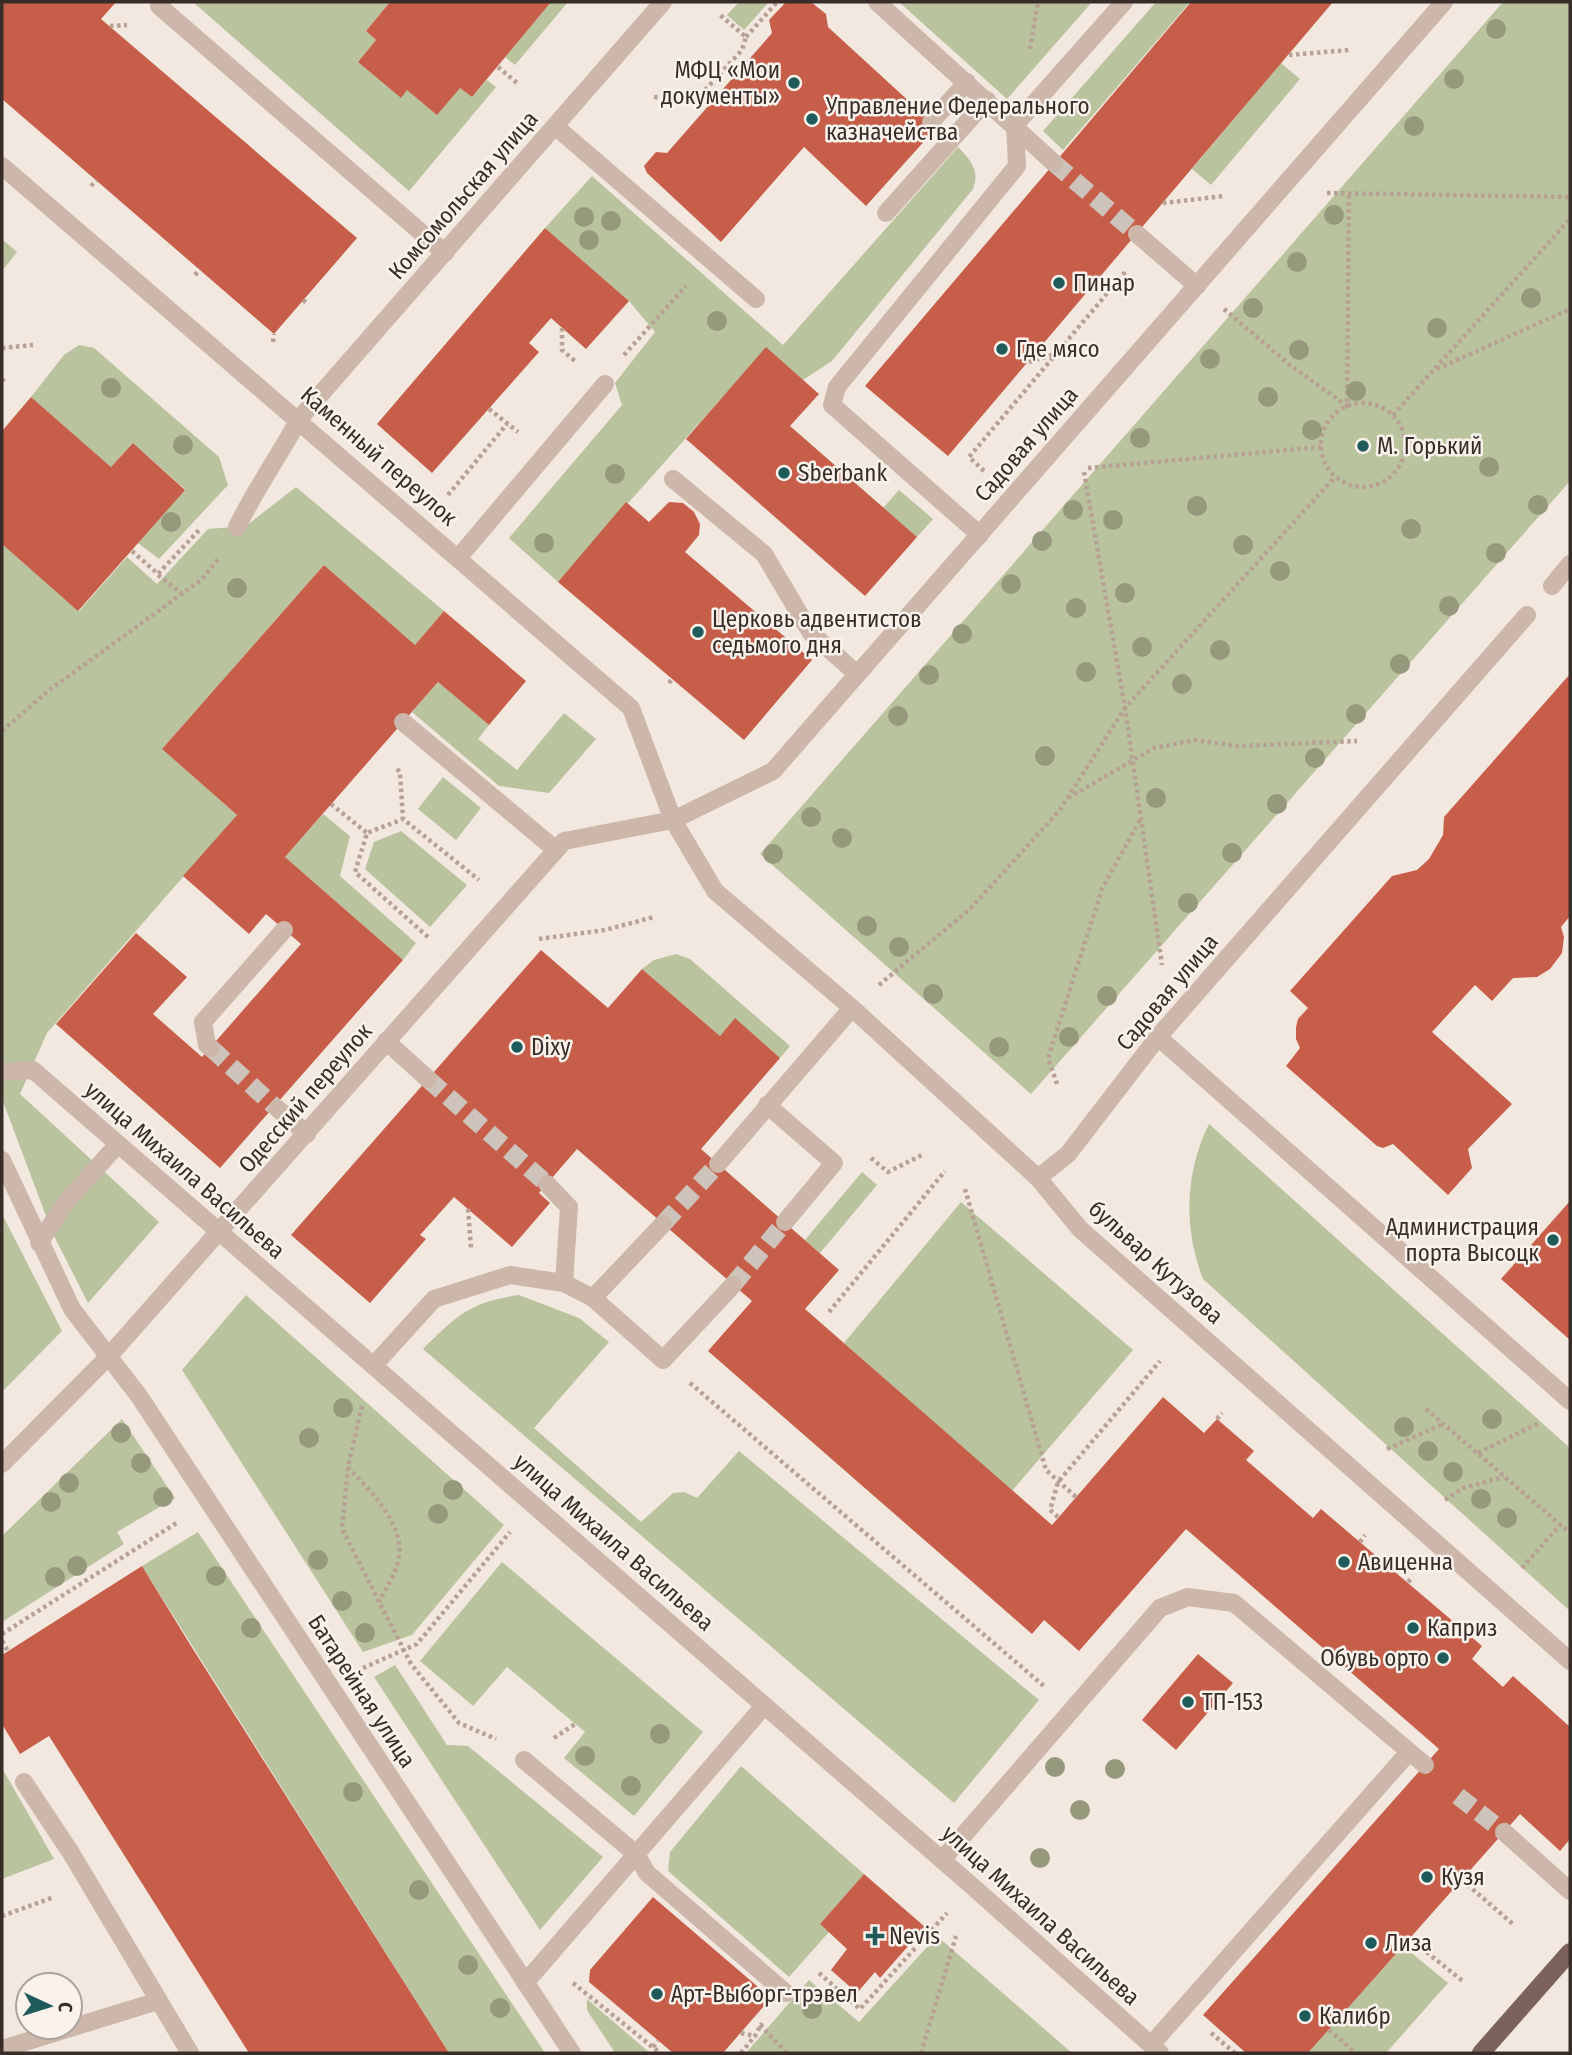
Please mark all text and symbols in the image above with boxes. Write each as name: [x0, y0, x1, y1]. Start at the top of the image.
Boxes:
place label: МФЦ «Мои документы»: [661, 56, 780, 110]
marker: МФЦ «Мои документы»: [786, 75, 802, 91]
place label: Управление Федерального казначейства: [825, 92, 1090, 146]
street label: Комсомольская улица: [382, 105, 544, 285]
marker: Управление Федерального казначейства: [804, 111, 820, 127]
place label: Пинар: [1073, 269, 1135, 297]
marker: Пинар: [1051, 275, 1067, 291]
place label: Где мясо: [1016, 335, 1100, 363]
marker: Где мясо: [994, 341, 1010, 357]
street label: Каменный переулок: [295, 380, 463, 532]
street label: Садовая улица: [968, 381, 1084, 507]
place label: М. Горький: [1377, 432, 1482, 460]
marker: М. Горький: [1355, 438, 1371, 454]
place label: Sberbank: [798, 459, 887, 487]
marker: Sberbank: [776, 465, 792, 481]
place label: Церковь адвентистов седьмого дня: [712, 605, 922, 659]
marker: Церковь адвентистов седьмого дня: [690, 624, 706, 640]
street label: Садовая улица: [1110, 928, 1224, 1056]
street label: Одесский переулок: [232, 1017, 378, 1179]
place label: Dixy: [531, 1033, 571, 1061]
marker: Dixy: [509, 1039, 525, 1055]
street label: улица Михаила Васильева: [79, 1075, 291, 1265]
street label: бульвар Кутузова: [1083, 1194, 1229, 1330]
place label: Администрация порта Высоцк: [1386, 1213, 1539, 1267]
marker: Администрация порта Высоцк: [1545, 1232, 1561, 1248]
street label: улица Михаила Васильева: [508, 1447, 720, 1637]
place label: Авиценна: [1358, 1548, 1453, 1576]
marker: Авиценна: [1336, 1554, 1352, 1570]
street label: Батарейная улица: [302, 1609, 422, 1773]
place label: Каприз: [1427, 1614, 1497, 1642]
marker: Каприз: [1405, 1620, 1421, 1636]
place label: Обувь орто: [1320, 1644, 1429, 1672]
marker: Обувь орто: [1435, 1650, 1451, 1666]
place label: ТП-153: [1202, 1688, 1263, 1716]
marker: ТП-153: [1180, 1694, 1196, 1710]
street label: улица Михаила Васильева: [936, 1819, 1146, 2011]
place label: Кузя: [1441, 1863, 1485, 1891]
marker: Кузя: [1419, 1869, 1435, 1885]
place label: Nevis: [889, 1922, 940, 1950]
marker: Nevis: [867, 1928, 883, 1944]
place label: Лиза: [1385, 1929, 1432, 1957]
marker: Лиза: [1363, 1935, 1379, 1951]
north arrow: [14, 1971, 84, 2041]
place label: Арт-Выборг-трэвел: [671, 1980, 858, 2008]
marker: Арт-Выборг-трэвел: [649, 1986, 665, 2002]
text: С: [54, 2001, 77, 2013]
place label: Калибр: [1319, 2002, 1391, 2030]
marker: Калибр: [1297, 2008, 1313, 2024]

